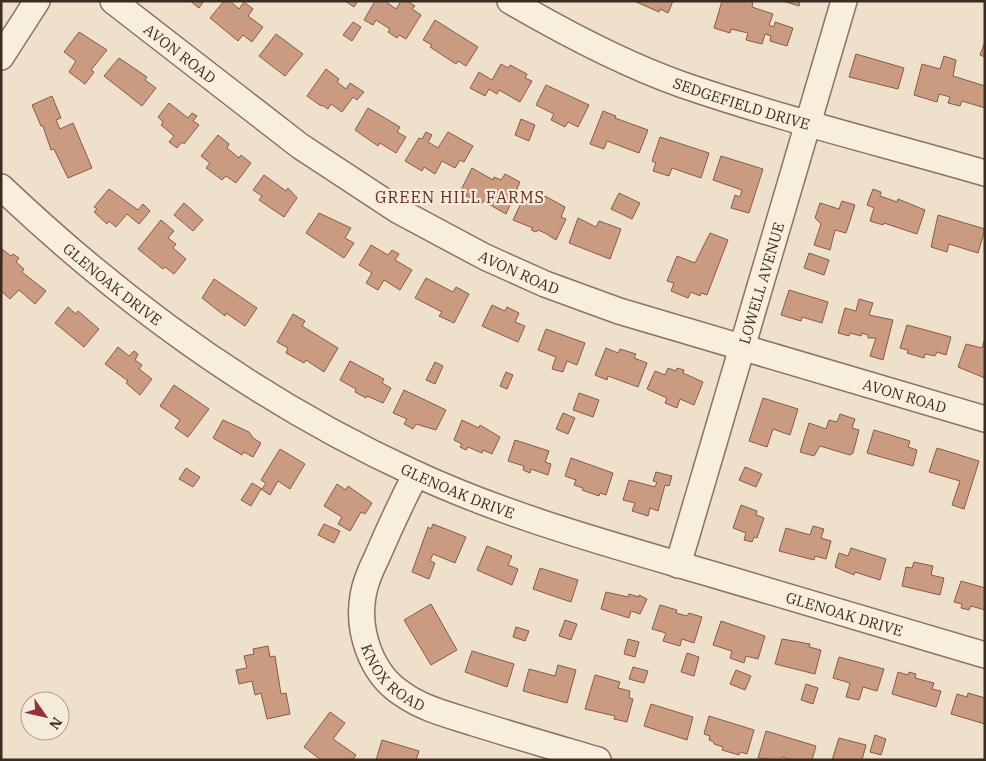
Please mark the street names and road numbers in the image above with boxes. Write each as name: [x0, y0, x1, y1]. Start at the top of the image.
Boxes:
street label: AVON ROAD: [140, 19, 220, 87]
street label: SEDGEFIELD DRIVE: [671, 73, 812, 133]
street label: LOWELL AVENUE: [734, 220, 788, 346]
street label: GLENOAK DRIVE: [60, 238, 166, 329]
street label: AVON ROAD: [475, 246, 562, 298]
street label: AVON ROAD: [861, 374, 949, 417]
street label: GLENOAK DRIVE: [398, 459, 517, 522]
street label: GLENOAK DRIVE: [784, 587, 905, 640]
street label: KNOX ROAD: [357, 641, 428, 715]

